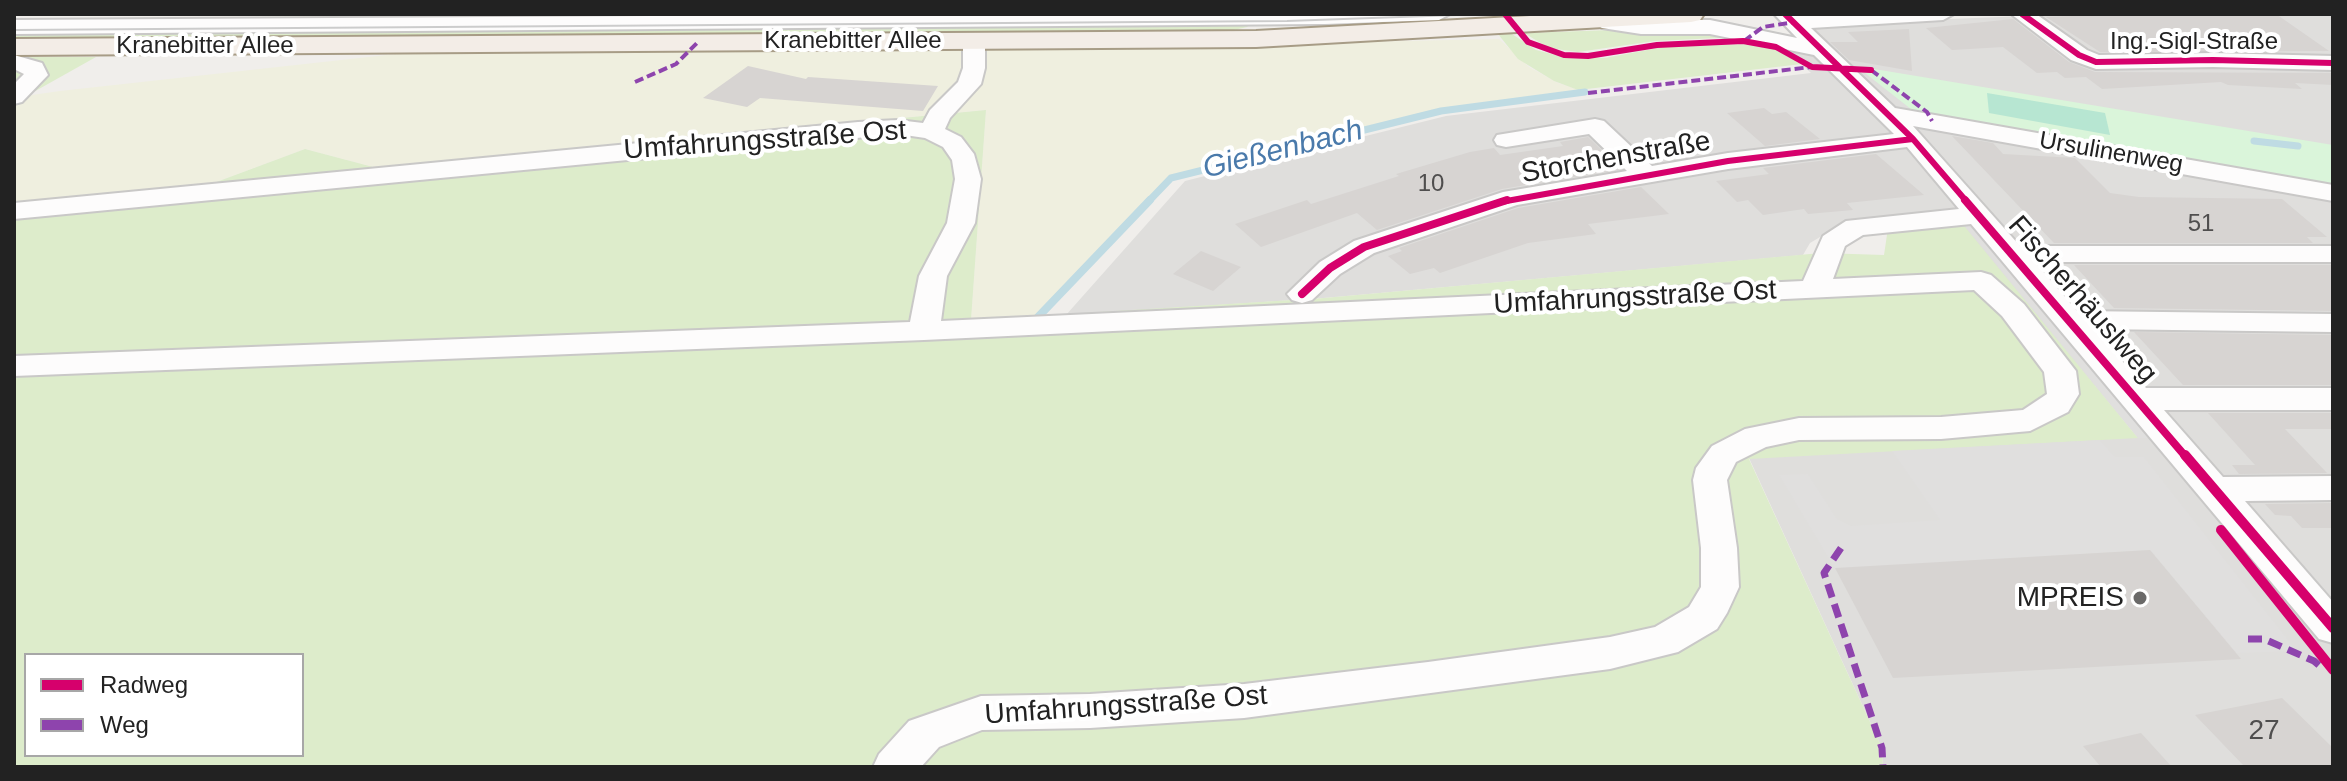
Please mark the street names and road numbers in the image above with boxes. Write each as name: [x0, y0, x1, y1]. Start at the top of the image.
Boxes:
street label: Kranebitter Allee: [764, 27, 942, 55]
street label: Ing.-Sigl-Straße: [2110, 28, 2278, 56]
street label: Kranebitter Allee: [116, 32, 294, 60]
street label: Umfahrungsstraße Ost: [623, 114, 907, 168]
street label: Storchenstraße: [1519, 125, 1713, 191]
street label: Ursulinenweg: [2037, 126, 2185, 180]
street label: Fischerhäuslweg: [2000, 210, 2164, 390]
street label: Umfahrungsstraße Ost: [1493, 274, 1777, 322]
street label: Umfahrungsstraße Ost: [984, 679, 1268, 733]

